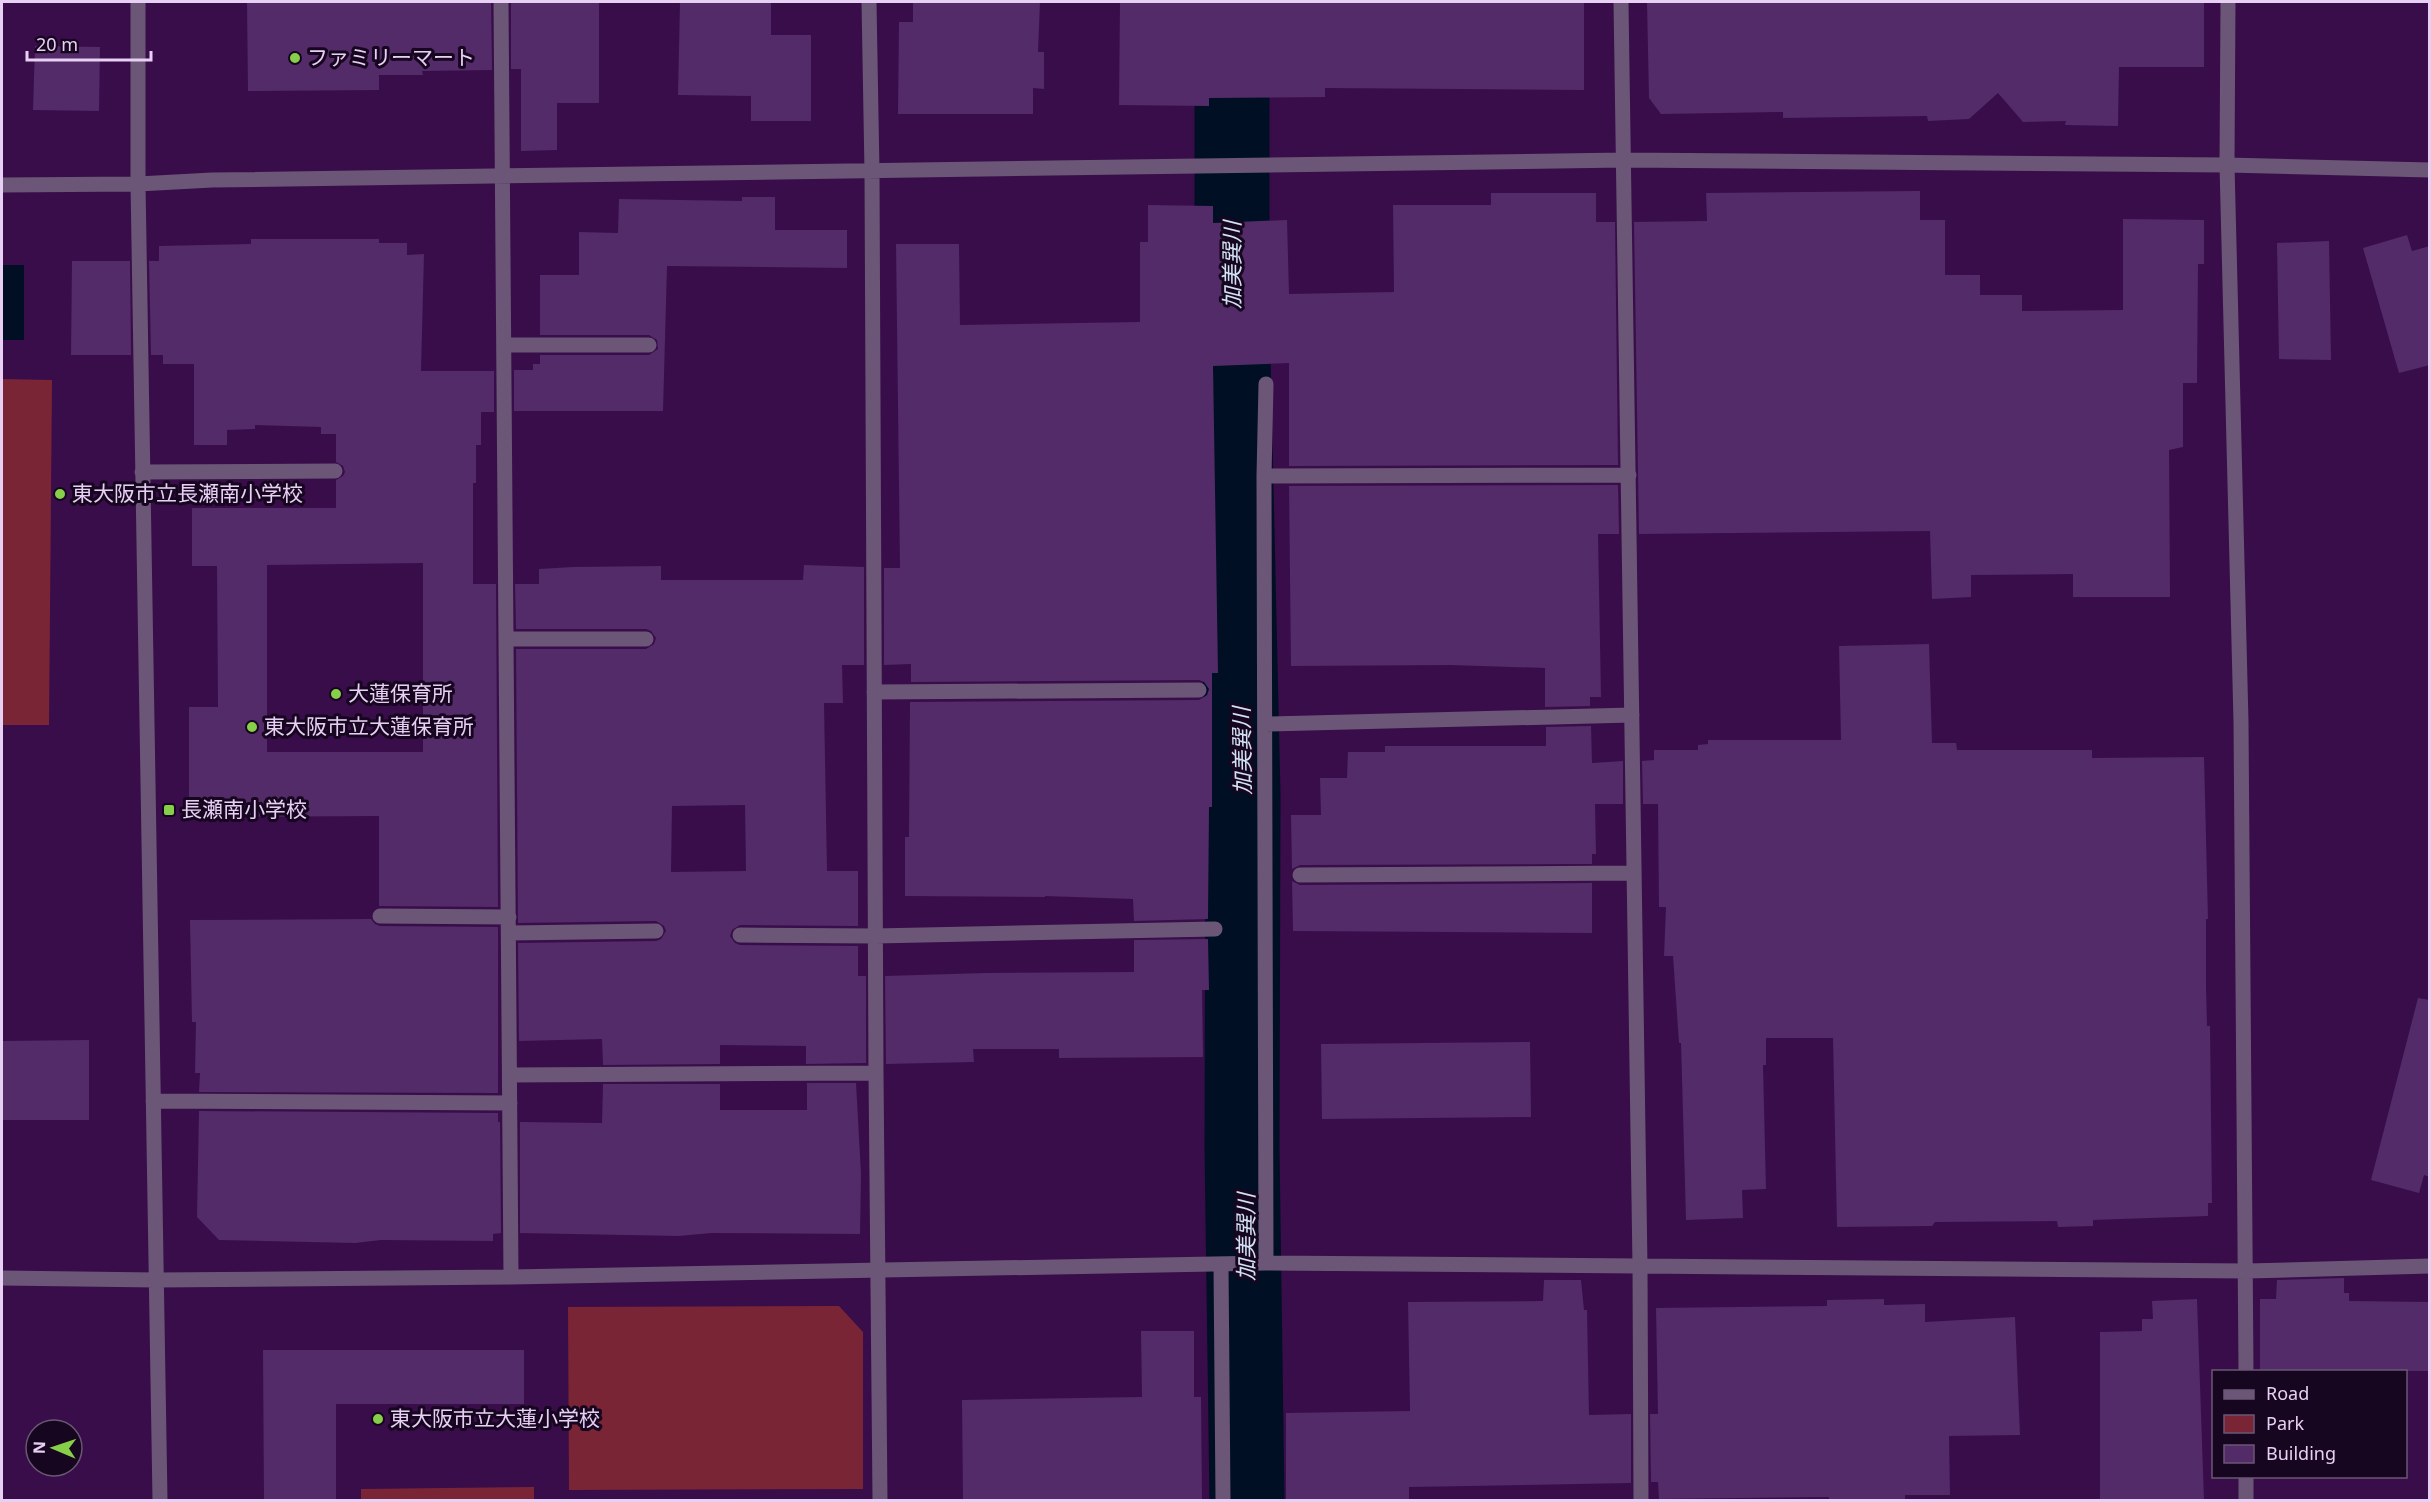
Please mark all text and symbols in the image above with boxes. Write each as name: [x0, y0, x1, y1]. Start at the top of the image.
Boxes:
scale bar: [27, 24, 152, 62]
text: 20 m: [36, 32, 78, 56]
place label: ファミリーマート: [307, 43, 475, 71]
marker: ファミリーマート: [288, 51, 302, 65]
water label: 加美巽川: [1216, 219, 1246, 309]
place label: 東大阪市立長瀬南小学校: [72, 479, 303, 507]
marker: 東大阪市立長瀬南小学校: [53, 487, 67, 501]
place label: 大蓮保育所: [348, 679, 453, 707]
marker: 大蓮保育所: [329, 687, 343, 701]
water label: 加美巽川: [1225, 705, 1257, 795]
place label: 東大阪市立大蓮保育所: [264, 712, 474, 740]
marker: 東大阪市立大蓮保育所: [245, 720, 259, 734]
place label: 長瀬南小学校: [181, 795, 307, 823]
marker: 長瀬南小学校: [162, 803, 176, 817]
water label: 加美巽川: [1230, 1191, 1260, 1281]
legend: [2212, 1370, 2407, 1478]
text: Road: [2266, 1381, 2309, 1405]
place label: 東大阪市立大蓮小学校: [390, 1404, 600, 1432]
text: Park: [2266, 1411, 2304, 1435]
marker: 東大阪市立大蓮小学校: [371, 1412, 385, 1426]
north arrow: [24, 1418, 84, 1478]
text: N: [28, 1441, 50, 1454]
text: Building: [2266, 1441, 2336, 1465]

